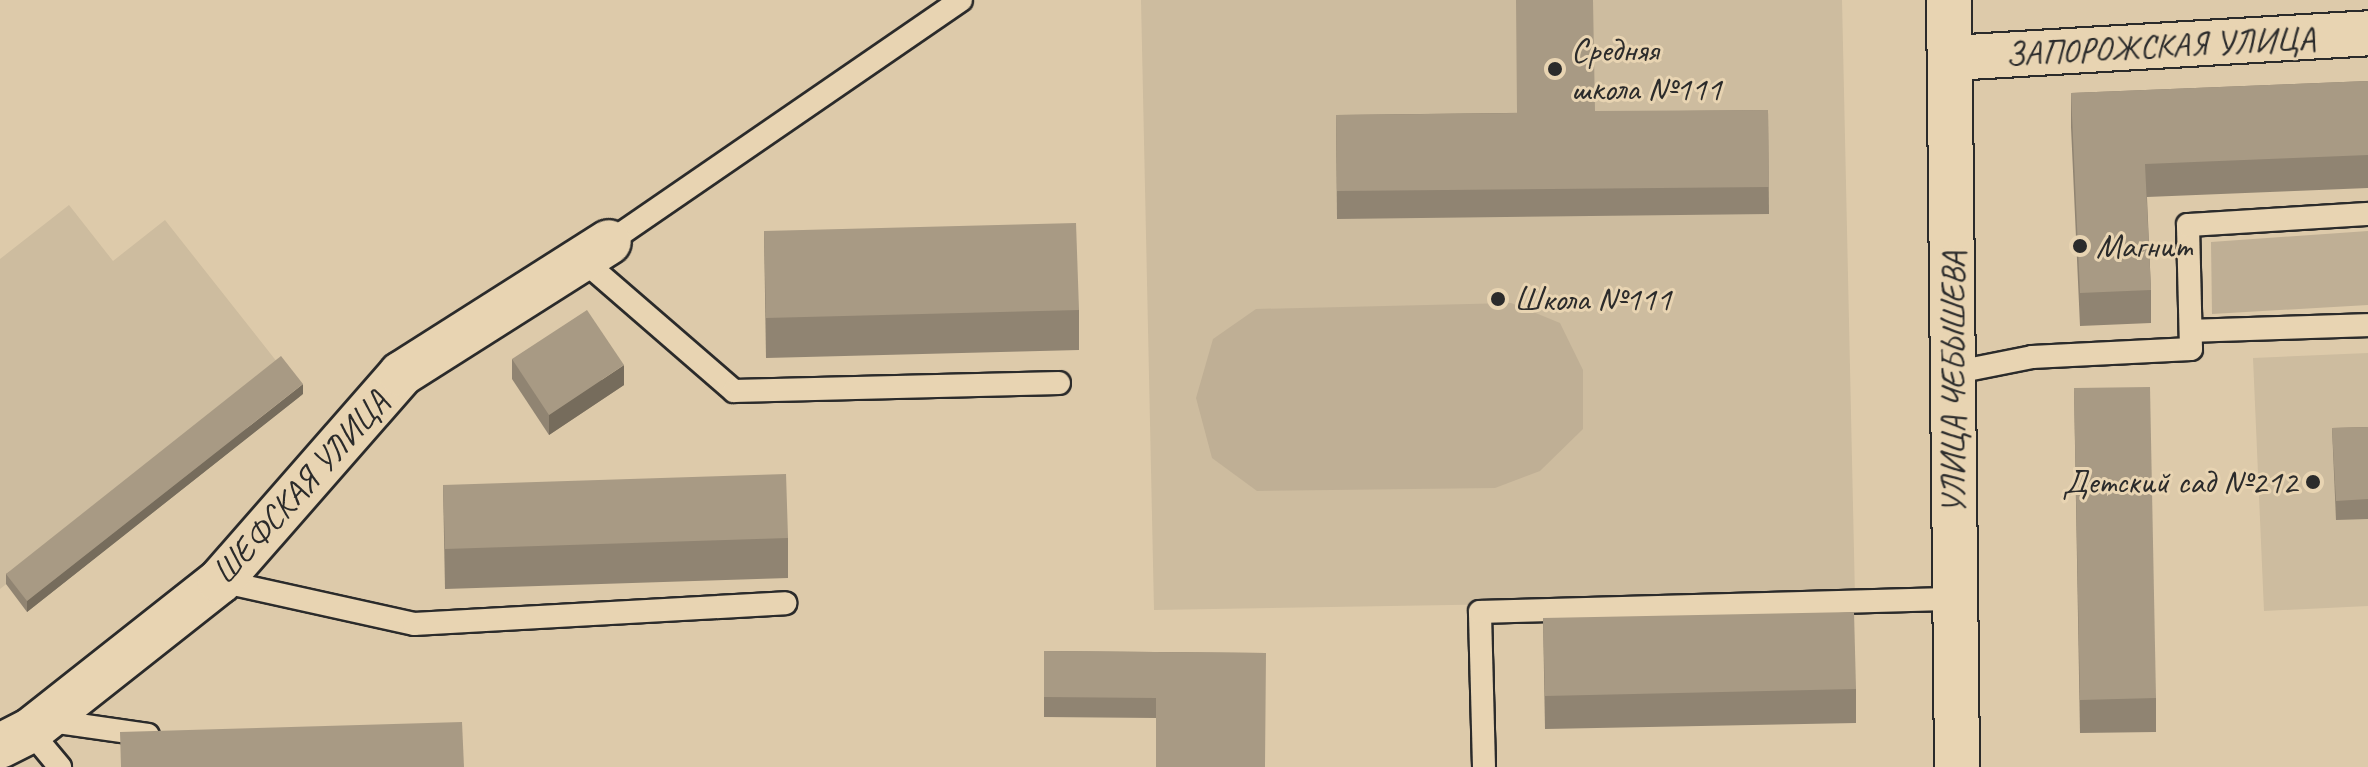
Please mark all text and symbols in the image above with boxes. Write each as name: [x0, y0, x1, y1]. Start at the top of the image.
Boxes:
street label: ЗАПОРОЖСКАЯ УЛИЦА: [2005, 18, 2315, 74]
place label: Средняя школа №111: [1571, 29, 1721, 108]
marker: Средняя школа №111: [1546, 60, 1564, 78]
place label: Магнит: [2096, 226, 2193, 266]
marker: Магнит: [2071, 237, 2089, 255]
street label: УЛИЦА ЧЕБЫШЕВА: [1933, 252, 1973, 514]
place label: Школа №111: [1514, 279, 1671, 319]
marker: Школа №111: [1489, 290, 1507, 308]
street label: ШЕФСКАЯ УЛИЦА: [202, 382, 398, 592]
place label: Детский сад №212: [2062, 462, 2297, 502]
marker: Детский сад №212: [2304, 473, 2322, 491]

